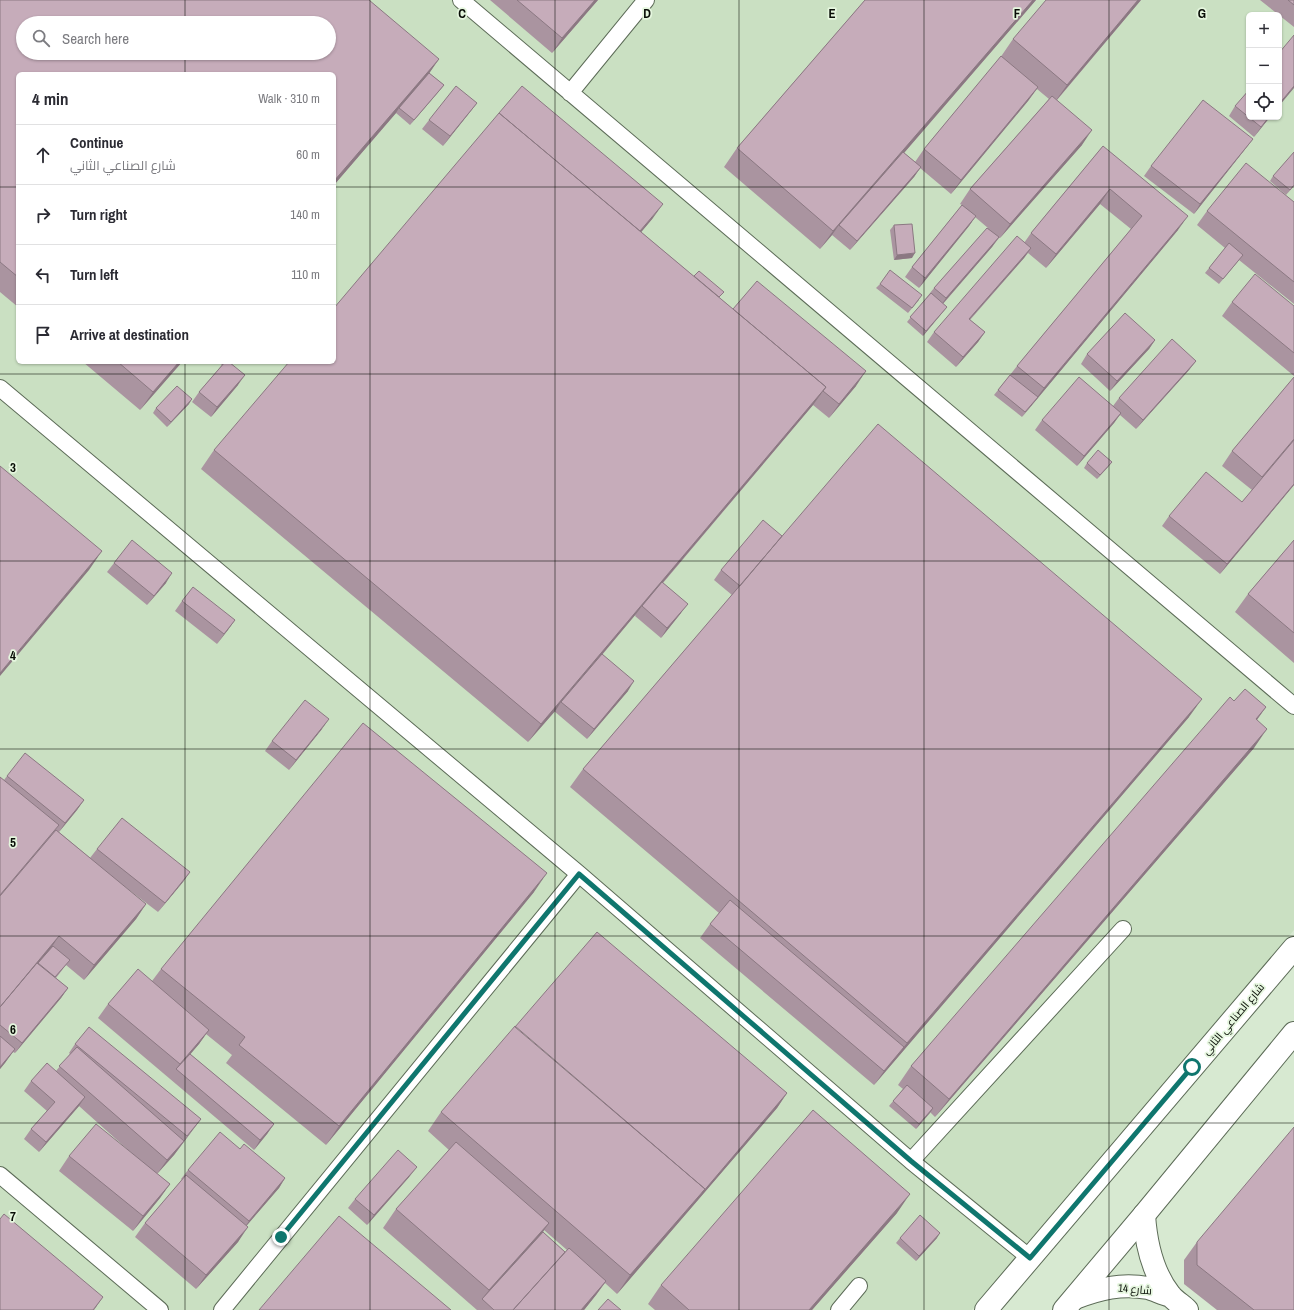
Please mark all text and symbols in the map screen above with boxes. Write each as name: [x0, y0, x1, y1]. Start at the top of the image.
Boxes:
text: C: [458, 5, 466, 22]
text: D: [643, 5, 651, 22]
text: E: [828, 5, 836, 22]
text: F: [1014, 5, 1021, 22]
text: G: [1198, 5, 1206, 22]
map controls: [1246, 12, 1282, 120]
button: +: [1246, 12, 1282, 48]
search box: [16, 16, 336, 60]
icon: search: [30, 27, 52, 49]
text: Search here: [62, 28, 129, 49]
button: −: [1246, 48, 1282, 84]
button: locate: [1246, 84, 1282, 120]
text: 4 min: [32, 87, 68, 110]
text: Walk · 310 m: [258, 90, 320, 107]
text: Continue: [70, 132, 123, 153]
icon: ahead: [32, 144, 54, 166]
text: 60 m: [296, 146, 320, 163]
text: شارع الصناعي الثاني: [70, 157, 176, 174]
icon: right: [32, 204, 54, 226]
text: Turn right: [70, 204, 127, 225]
text: 140 m: [290, 206, 320, 223]
icon: left: [32, 264, 54, 286]
text: Turn left: [70, 264, 118, 285]
text: 110 m: [291, 266, 320, 283]
icon: arrive: [32, 324, 54, 346]
text: Arrive at destination: [70, 324, 189, 345]
text: 3: [10, 459, 16, 476]
text: 4: [10, 647, 16, 664]
text: 5: [10, 834, 16, 851]
street label: شارع الصناعي الثاني: [1199, 980, 1269, 1059]
text: 6: [10, 1021, 16, 1038]
route start: [1183, 1058, 1201, 1076]
text: 7: [10, 1208, 16, 1225]
route end: [272, 1228, 290, 1246]
street label: شارع 14: [1117, 1281, 1152, 1298]

